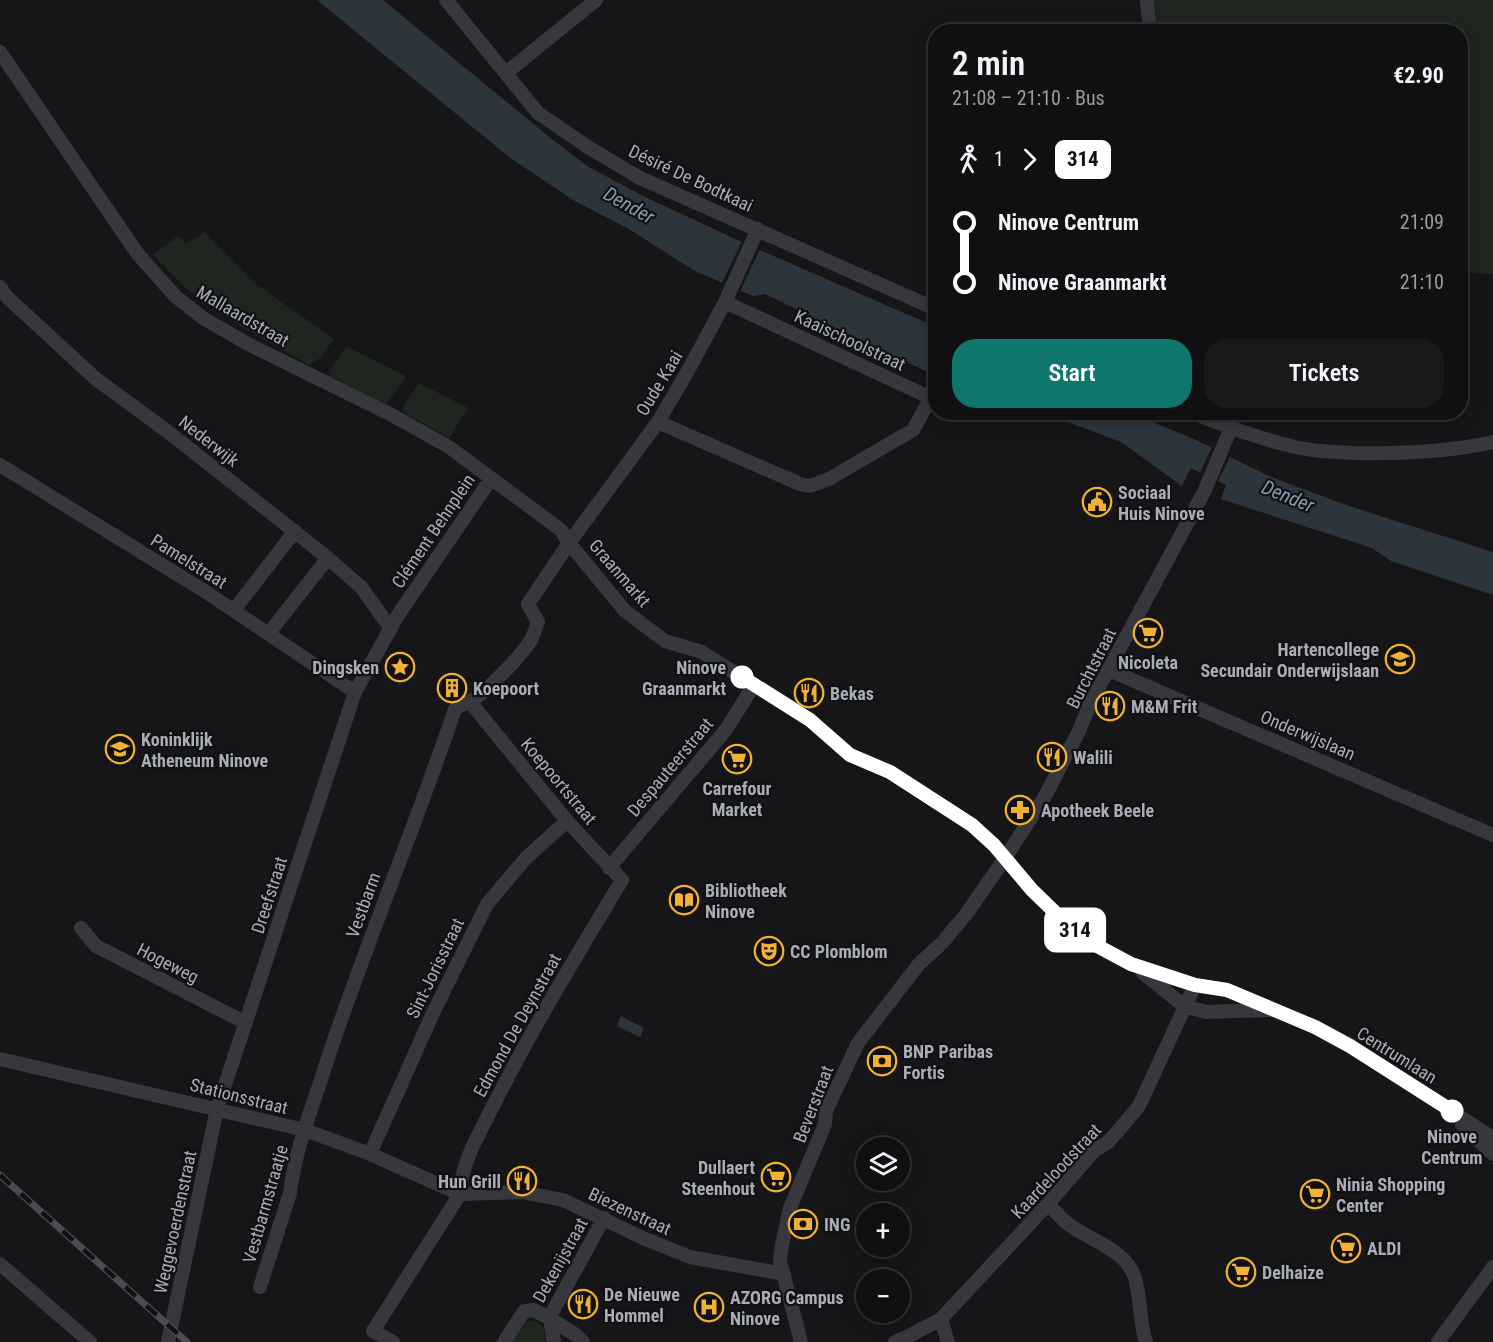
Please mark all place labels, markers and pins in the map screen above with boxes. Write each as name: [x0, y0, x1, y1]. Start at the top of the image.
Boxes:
place label: Sociaal Huis Ninove: [1118, 482, 1205, 524]
public building icon: Sociaal Huis Ninove: [1081, 486, 1113, 518]
supermarket icon: Nicoleta: [1132, 617, 1164, 649]
place label: Hartencollege Secundair Onderwijslaan: [1200, 639, 1379, 681]
school or university icon: Hartencollege Secundair Onderwijslaan: [1384, 643, 1416, 675]
place icon: Dingsken: [384, 651, 416, 683]
place label: Nicoleta: [1118, 652, 1178, 673]
place label: Dingsken: [312, 657, 379, 678]
place label: Ninove Graanmarkt: [642, 657, 726, 699]
marker: Ninove Graanmarkt: [731, 666, 753, 688]
building icon: Koepoort: [436, 672, 468, 704]
restaurant icon: Bekas: [793, 677, 825, 709]
place label: Koepoort: [473, 678, 540, 699]
place label: Bekas: [830, 683, 874, 704]
restaurant icon: M&M Frit: [1094, 690, 1126, 722]
place label: M&M Frit: [1131, 696, 1198, 717]
place label: Koninklijk Atheneum Ninove: [141, 729, 269, 771]
school or university icon: Koninklijk Atheneum Ninove: [104, 733, 136, 765]
restaurant icon: Walili: [1036, 741, 1068, 773]
supermarket icon: Carrefour Market: [721, 743, 753, 775]
place label: Walili: [1073, 747, 1113, 768]
place label: Carrefour Market: [703, 778, 771, 820]
pharmacy icon: Apotheek Beele: [1004, 794, 1036, 826]
place label: Apotheek Beele: [1041, 800, 1154, 821]
place label: Bibliotheek Ninove: [705, 880, 787, 922]
library icon: Bibliotheek Ninove: [668, 884, 700, 916]
theatre icon: CC Plomblom: [753, 935, 785, 967]
place label: CC Plomblom: [790, 941, 888, 962]
place label: BNP Paribas Fortis: [903, 1041, 993, 1083]
bank icon: BNP Paribas Fortis: [866, 1045, 898, 1077]
marker: Ninove Centrum: [1441, 1100, 1463, 1122]
place label: Ninove Centrum: [1421, 1126, 1483, 1168]
place label: Dullaert Steenhout: [681, 1157, 755, 1199]
supermarket icon: Dullaert Steenhout: [760, 1161, 792, 1193]
restaurant icon: Hun Grill: [506, 1165, 538, 1197]
place label: Hun Grill: [438, 1171, 501, 1192]
place label: Ninia Shopping Center: [1336, 1174, 1445, 1216]
supermarket icon: Ninia Shopping Center: [1299, 1178, 1331, 1210]
bank icon: ING: [787, 1208, 819, 1240]
place label: ING: [824, 1214, 850, 1235]
supermarket icon: ALDI: [1330, 1232, 1362, 1264]
place label: ALDI: [1367, 1238, 1401, 1259]
supermarket icon: Delhaize: [1225, 1256, 1257, 1288]
place label: Delhaize: [1262, 1262, 1324, 1283]
place label: De Nieuwe Hommel: [604, 1284, 680, 1326]
place label: AZORG Campus Ninove: [730, 1287, 844, 1329]
restaurant icon: De Nieuwe Hommel: [567, 1288, 599, 1320]
hospital icon: AZORG Campus Ninove: [693, 1291, 725, 1323]

